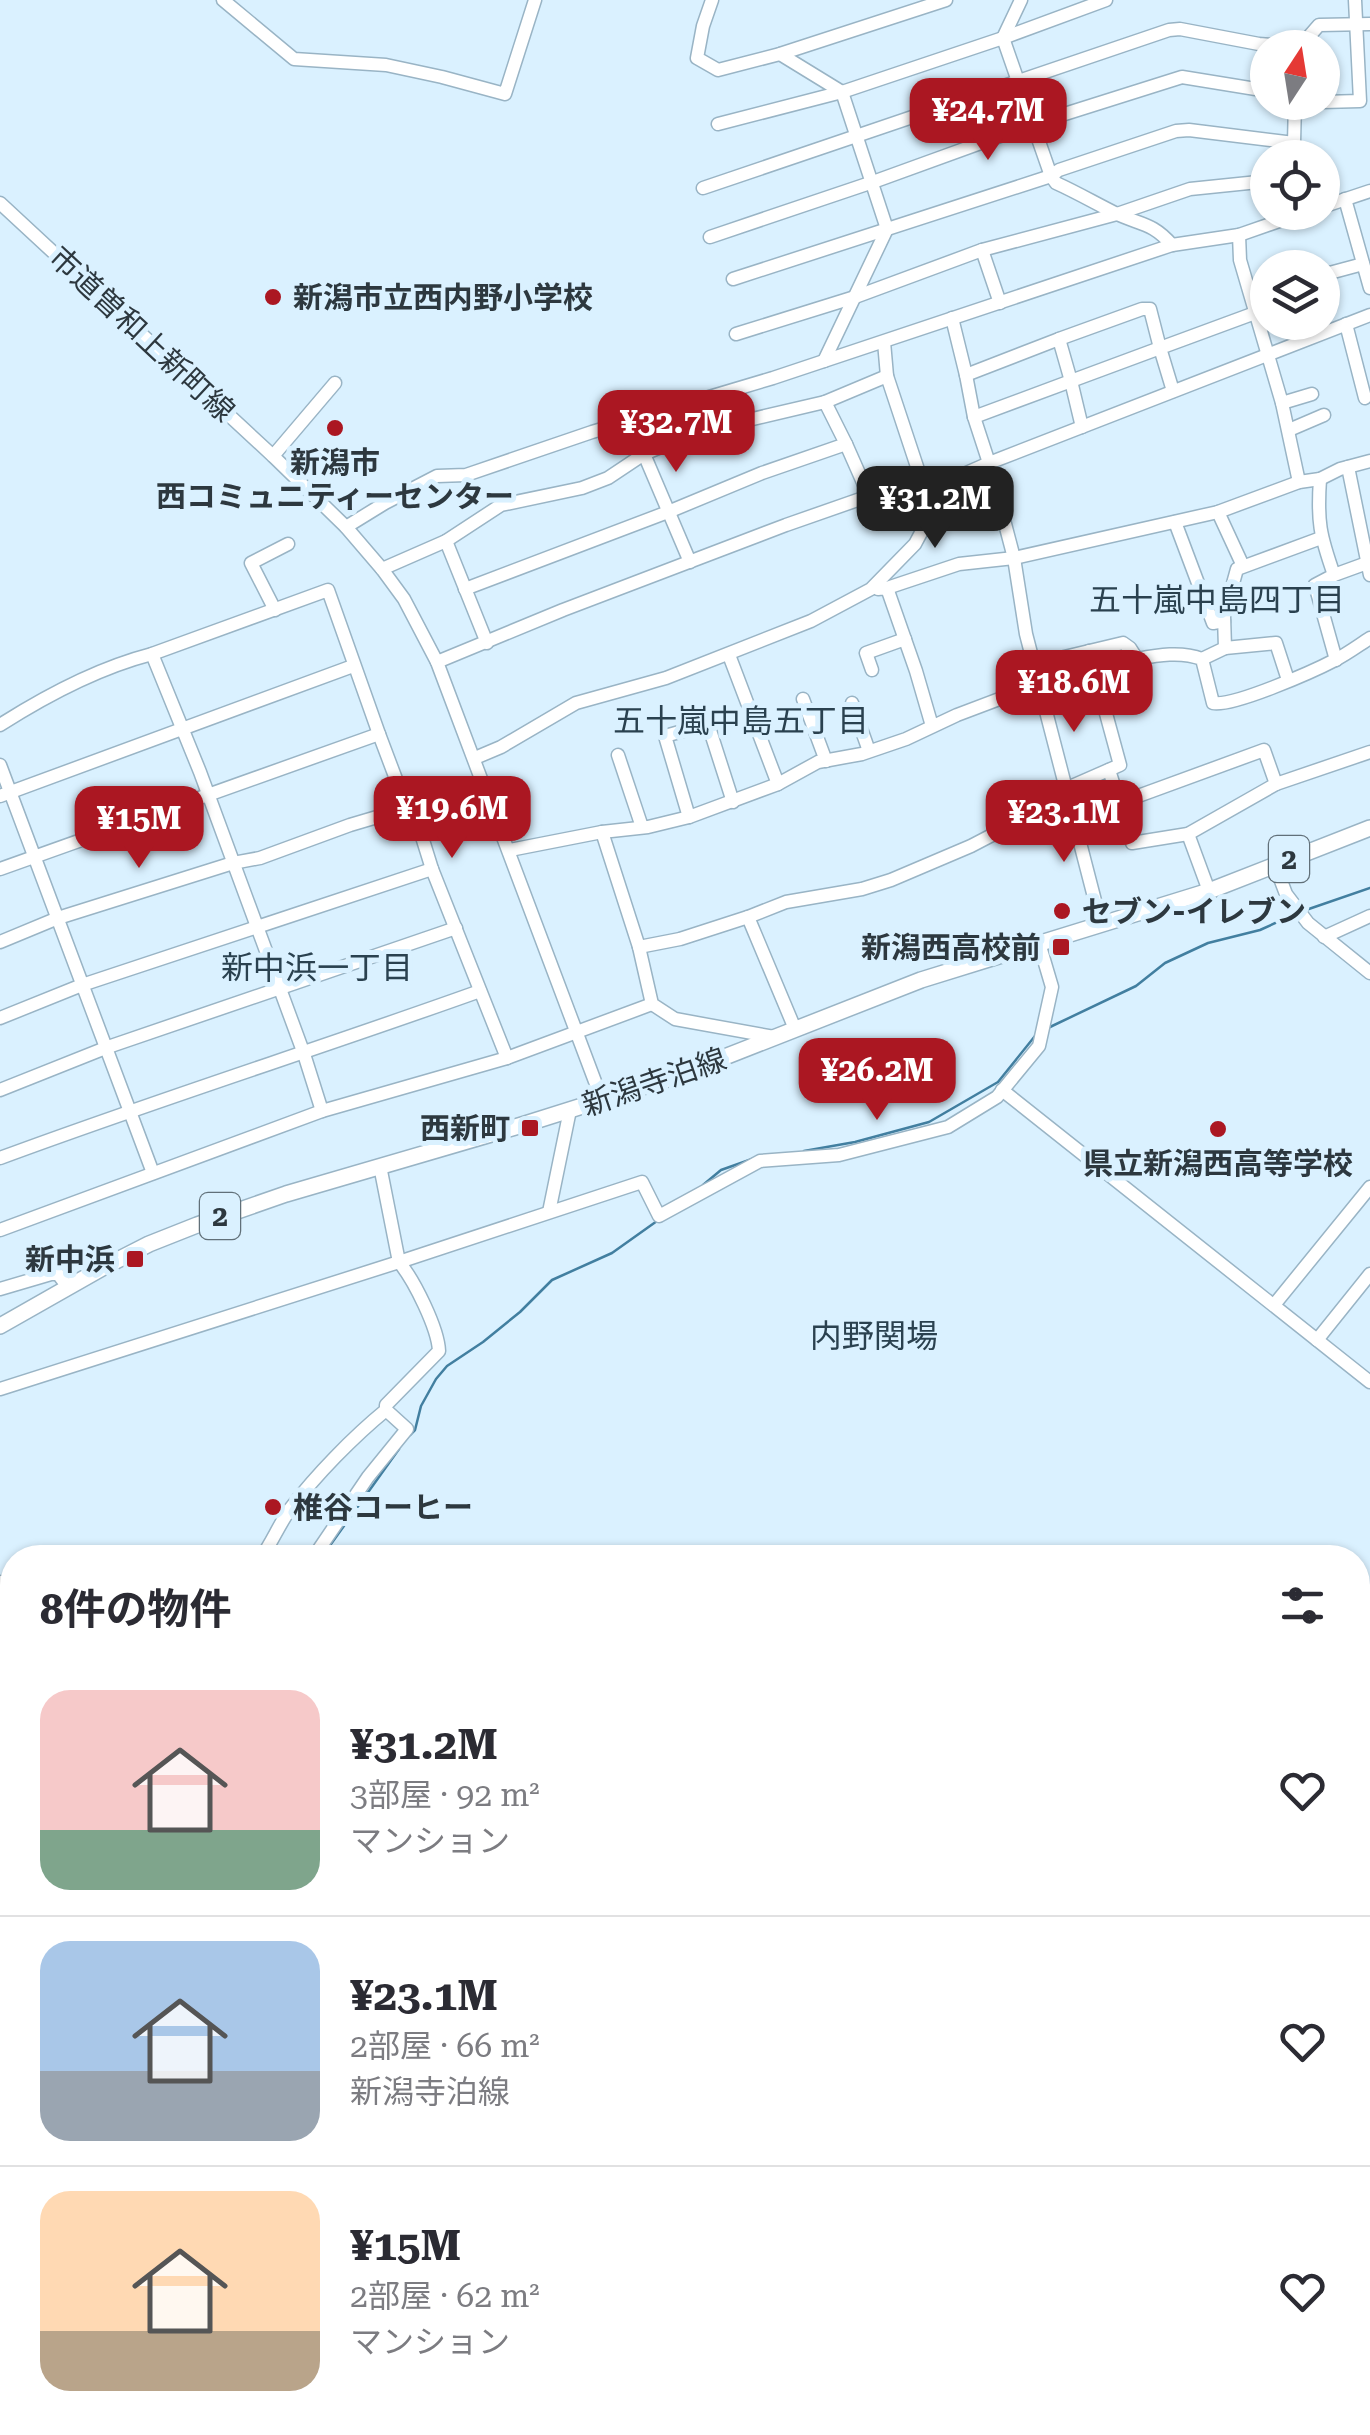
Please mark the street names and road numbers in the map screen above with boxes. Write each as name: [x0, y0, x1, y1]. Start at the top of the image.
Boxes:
street label: 市道曽和上新町線: [42, 239, 242, 429]
road number: 2: [1269, 836, 1309, 882]
street label: 新潟寺泊線: [577, 1041, 731, 1123]
road number: 2: [200, 1193, 240, 1239]

